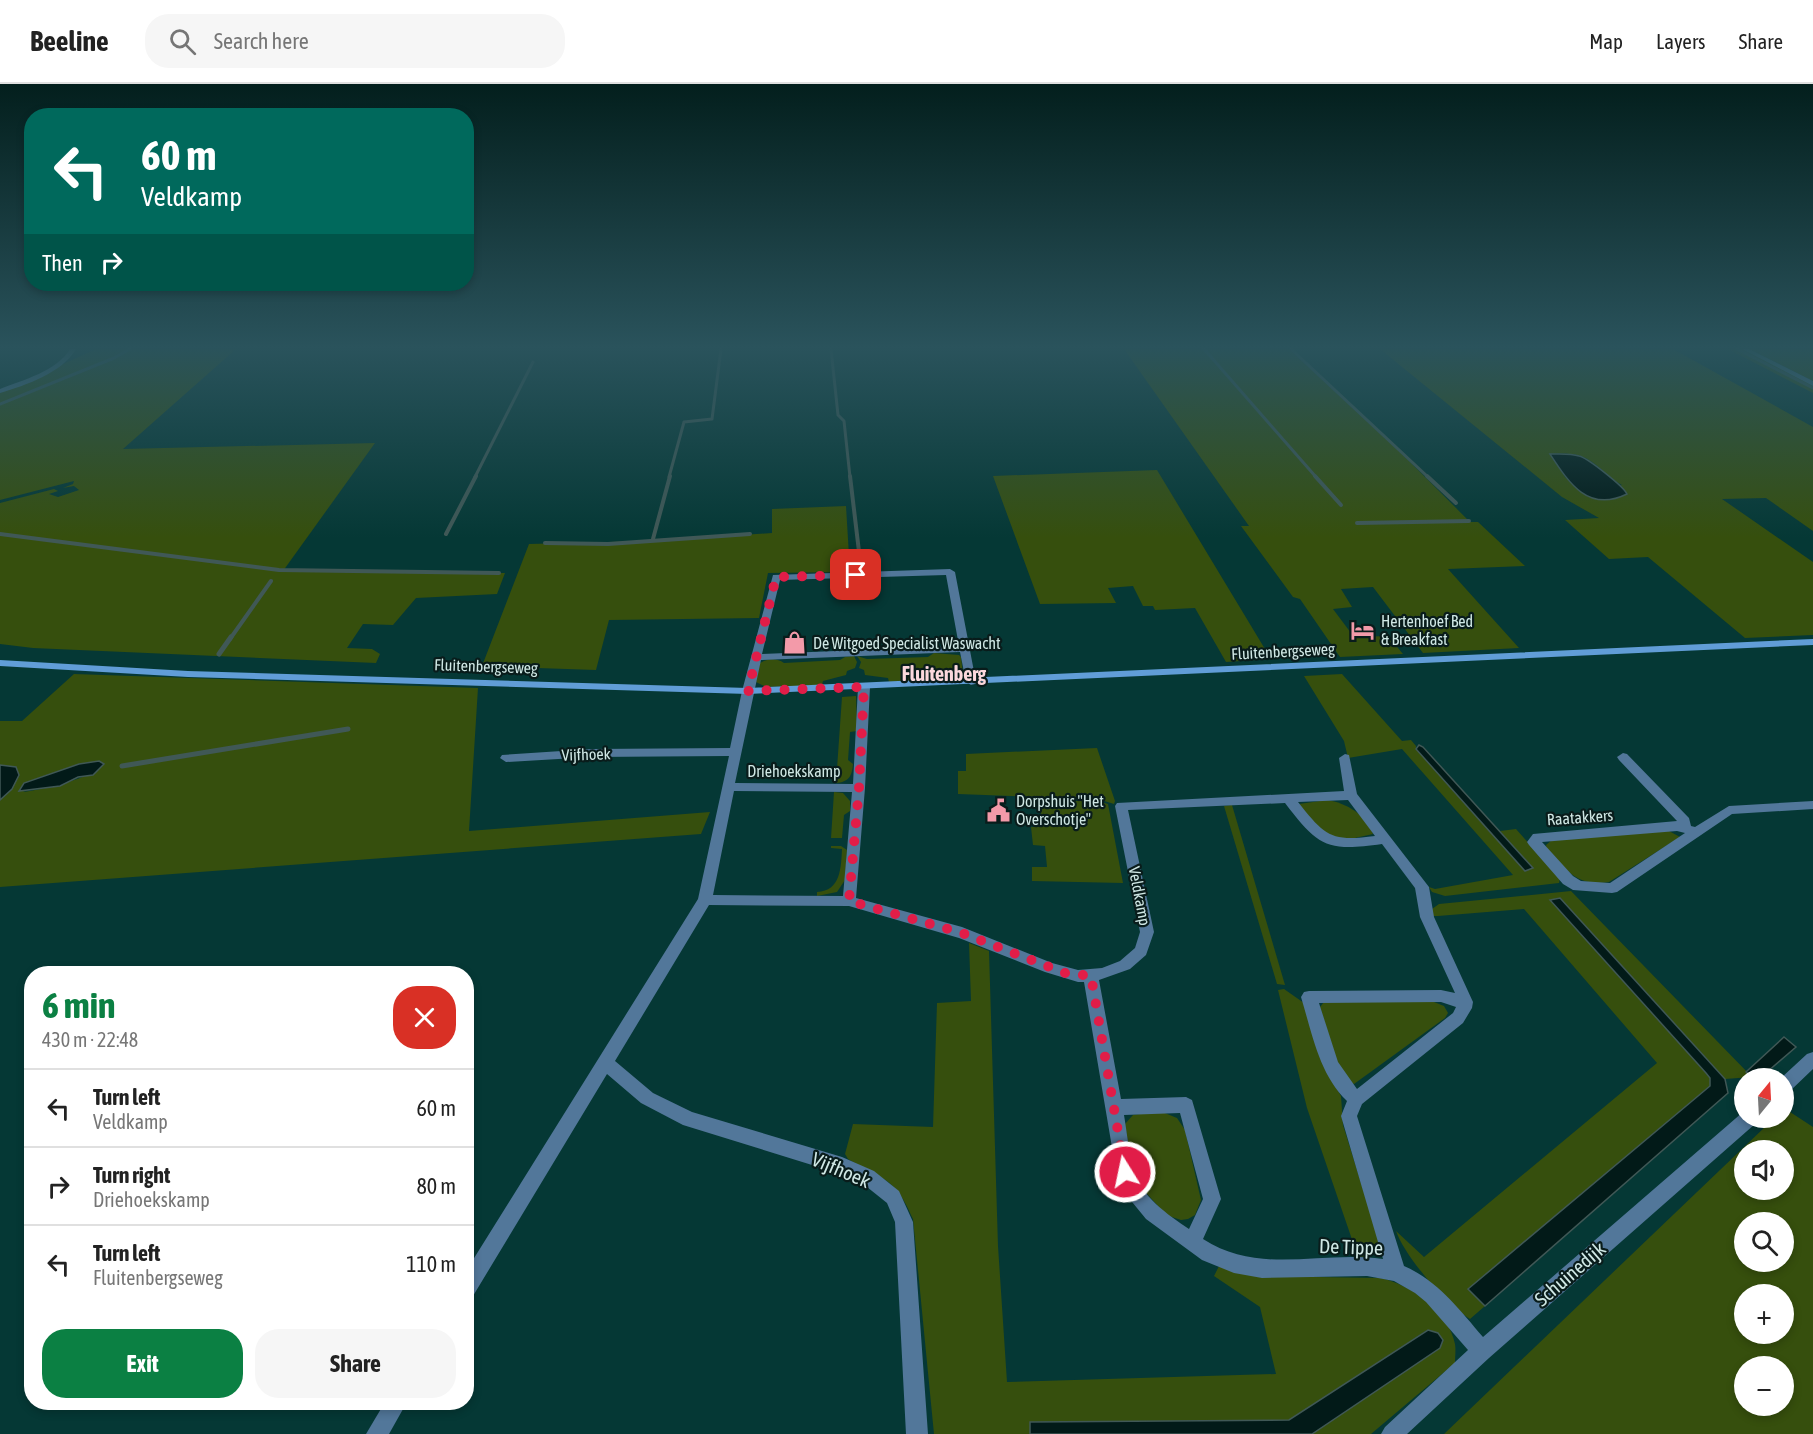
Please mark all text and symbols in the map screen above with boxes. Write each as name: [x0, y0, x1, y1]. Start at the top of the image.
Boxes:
search box: [145, 14, 565, 68]
text: Beeline: [30, 25, 109, 57]
icon: search: [166, 25, 199, 58]
text: Search here: [214, 28, 309, 54]
text: Map: [1589, 29, 1623, 53]
text: Layers: [1656, 29, 1706, 53]
text: Share: [1739, 29, 1783, 53]
text: 60 m: [141, 131, 216, 179]
icon: left: [42, 132, 120, 210]
text: Veldkamp: [141, 181, 242, 212]
icon: right: [95, 246, 128, 279]
text: Then: [42, 250, 83, 276]
pin: [830, 549, 881, 600]
icon: arrive: [839, 558, 872, 591]
place label: Hertenhoef Bed & Breakfast: [1381, 612, 1473, 648]
hotel icon: Hertenhoef Bed & Breakfast: [1350, 617, 1376, 643]
shop icon: Dé Witgoed Specialist Waswacht: [782, 630, 808, 656]
place label: Dé Witgoed Specialist Waswacht: [813, 634, 1001, 653]
street label: Fluitenbergseweg: [1231, 639, 1335, 664]
street label: Fluitenbergseweg: [434, 655, 538, 678]
district label: Fluitenberg: [902, 662, 987, 685]
street label: Vijfhoek: [561, 744, 611, 765]
street label: Driehoekskamp: [747, 762, 841, 781]
place label: Dorpshuis "Het Overschotje": [1016, 792, 1104, 829]
public building icon: Dorpshuis "Het Overschotje": [985, 797, 1011, 823]
street label: Raatakkers: [1546, 806, 1614, 828]
street label: Veldkamp: [1124, 865, 1155, 927]
text: 6 min: [42, 984, 116, 1026]
button: close: [393, 986, 456, 1049]
text: 430 m · 22:48: [42, 1028, 138, 1051]
north arrow: [1734, 1068, 1794, 1128]
map controls: [1734, 1068, 1794, 1416]
text: Turn left: [93, 1084, 160, 1110]
icon: left: [42, 1092, 75, 1125]
text: 60 m: [416, 1095, 456, 1121]
text: Veldkamp: [93, 1110, 168, 1133]
position arrow: [1093, 1140, 1157, 1204]
button: sound: [1734, 1140, 1794, 1200]
street label: Vijfhoek: [808, 1147, 874, 1192]
text: Turn right: [93, 1162, 170, 1188]
icon: right: [42, 1170, 75, 1203]
text: 80 m: [416, 1173, 456, 1199]
text: Driehoekskamp: [93, 1188, 210, 1211]
button: search: [1734, 1212, 1794, 1272]
street label: De Tippe: [1319, 1234, 1383, 1259]
street label: Schuinedijk: [1530, 1237, 1610, 1310]
text: Turn left: [93, 1240, 160, 1266]
icon: left: [42, 1248, 75, 1281]
text: 110 m: [406, 1251, 456, 1277]
text: Fluitenbergseweg: [93, 1266, 223, 1289]
button: +: [1734, 1284, 1794, 1344]
button: Exit: [42, 1329, 243, 1398]
button: Share: [255, 1329, 456, 1398]
button: −: [1734, 1356, 1794, 1416]

